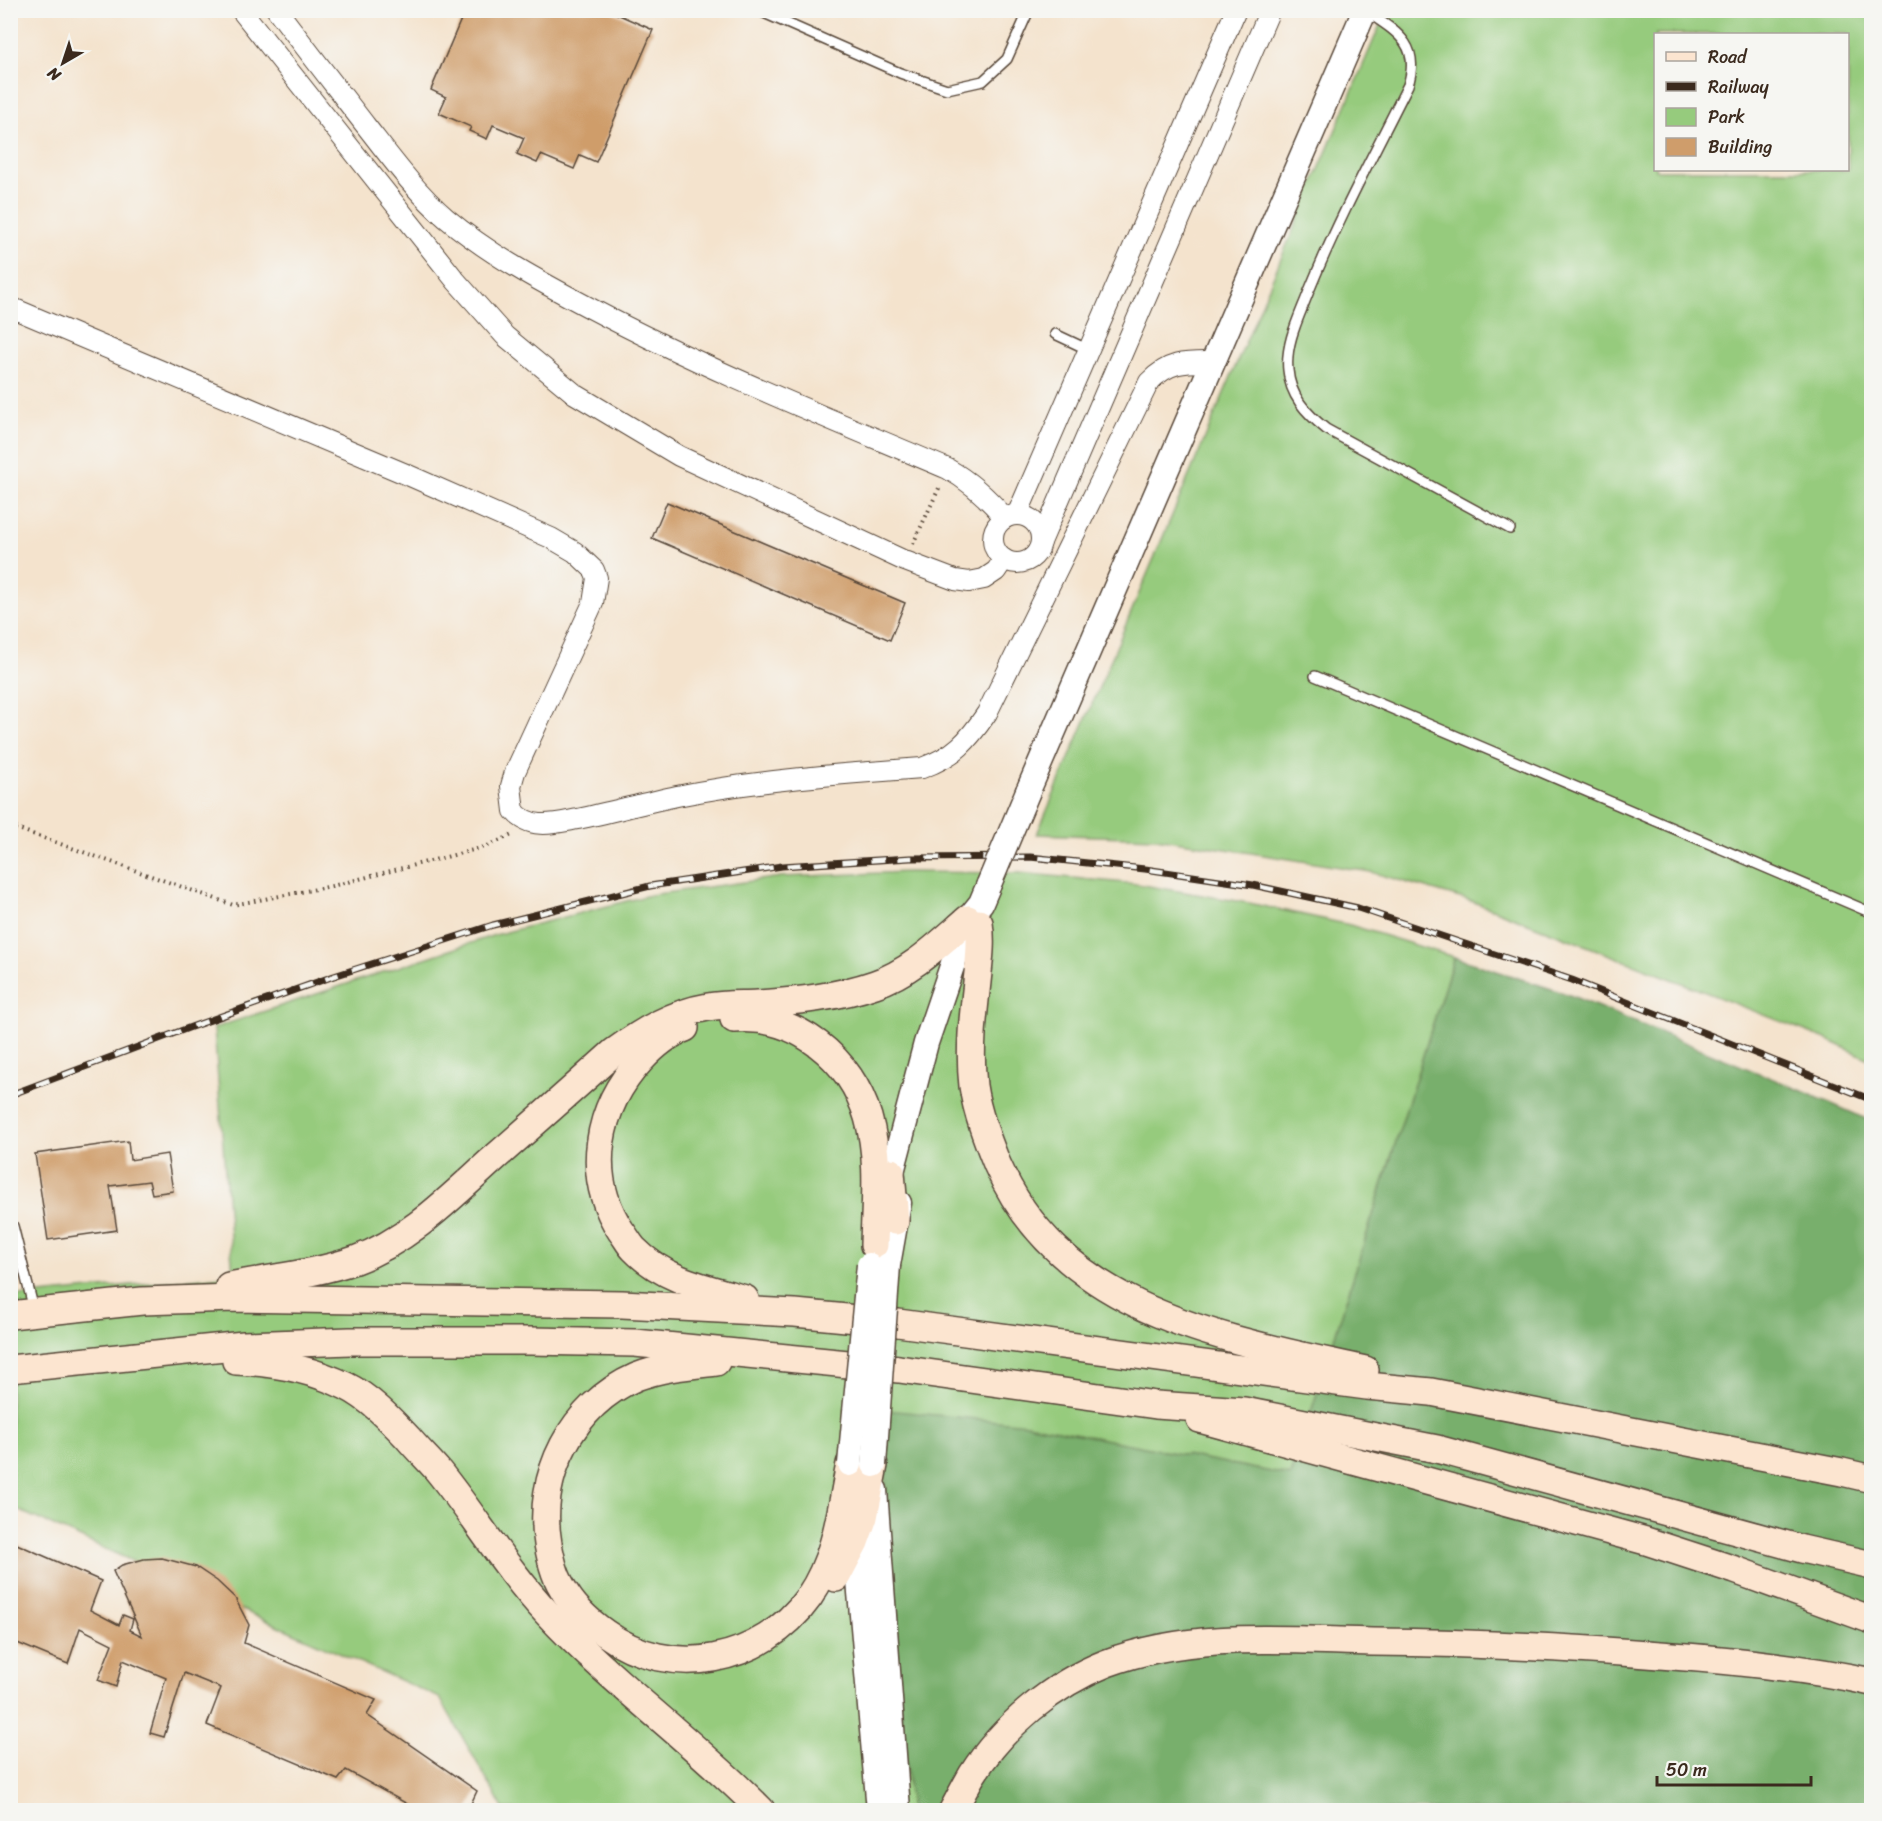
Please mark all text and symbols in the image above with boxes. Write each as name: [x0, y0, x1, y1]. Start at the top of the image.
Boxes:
north arrow: [33, 33, 93, 93]
legend: [1654, 33, 1849, 171]
text: Road: [1708, 41, 1748, 73]
text: N: [40, 59, 68, 90]
text: Railway: [1708, 71, 1770, 103]
text: Park: [1708, 101, 1745, 133]
text: Building: [1708, 131, 1772, 163]
scale bar: [1657, 1749, 1812, 1787]
text: 50 m: [1666, 1754, 1707, 1786]

